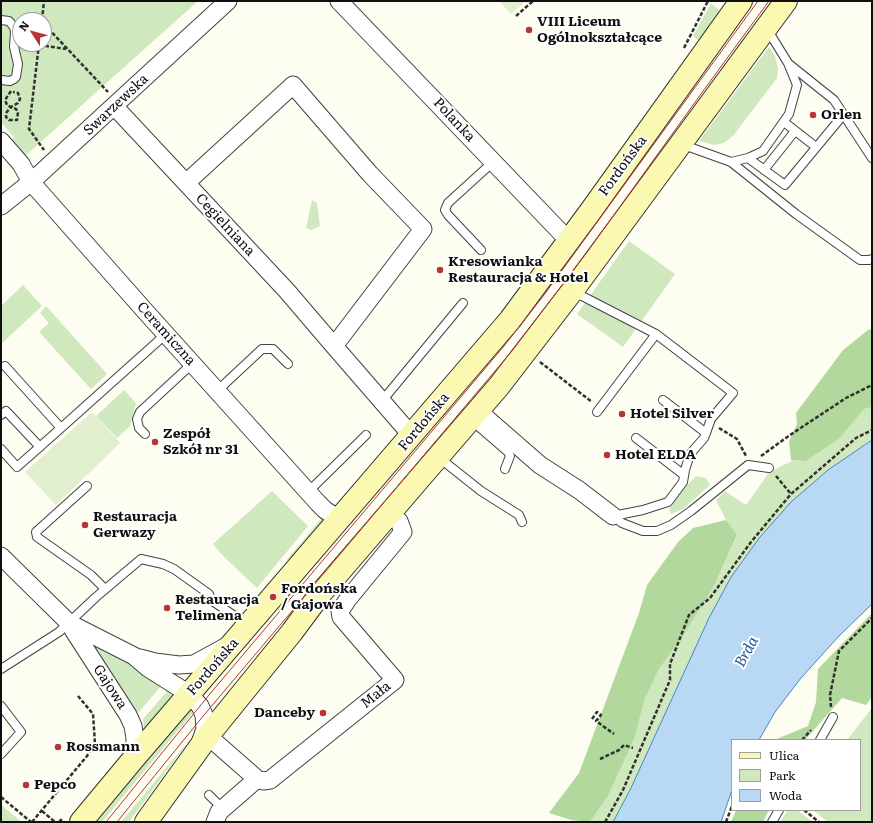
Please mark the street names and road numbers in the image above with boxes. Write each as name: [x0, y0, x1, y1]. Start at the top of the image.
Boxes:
street label: Swarzewska: [80, 71, 152, 139]
street label: Polanka: [429, 95, 479, 145]
street label: Fordońska: [595, 132, 651, 200]
street label: Cegielniana: [192, 190, 258, 260]
street label: Ceramiczna: [133, 299, 199, 369]
street label: Fordońska: [395, 390, 453, 454]
street label: Fordońska: [183, 635, 243, 699]
street label: Gajowa: [89, 662, 131, 712]
street label: Mała: [358, 678, 394, 712]

